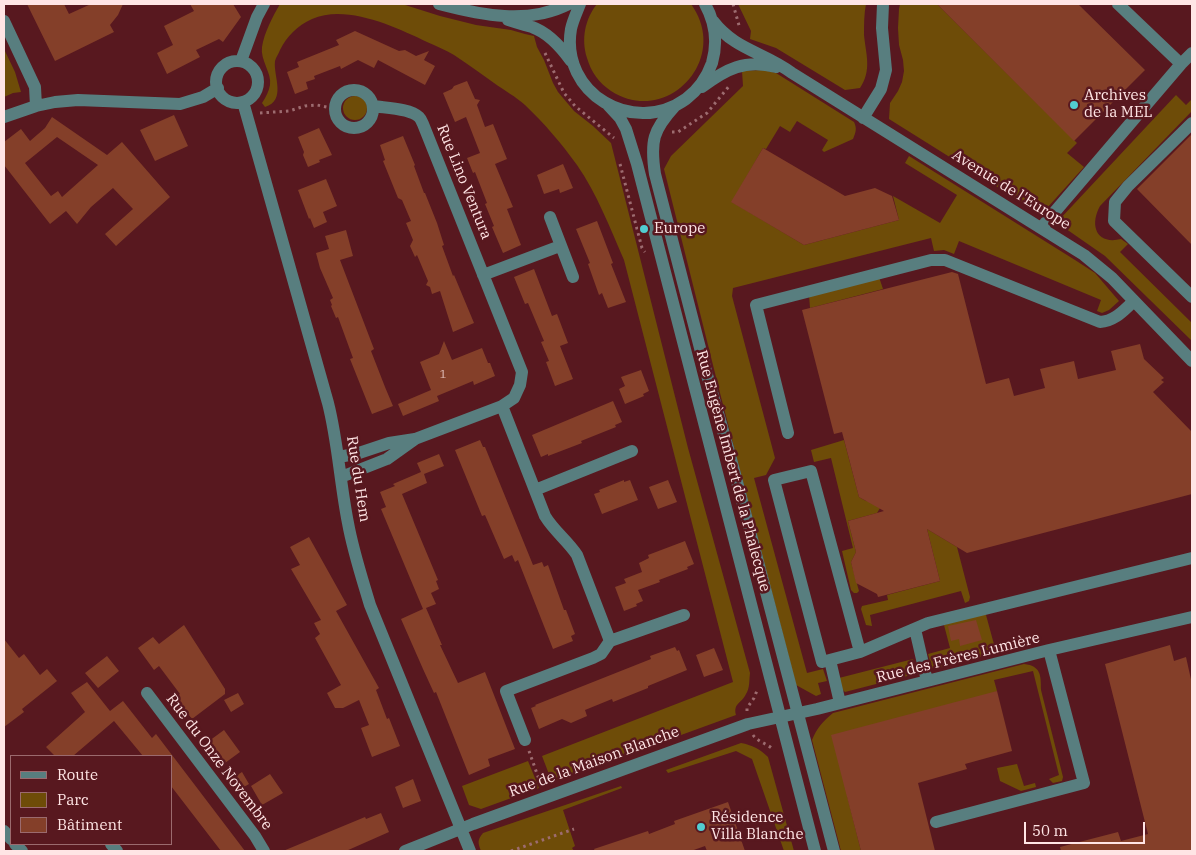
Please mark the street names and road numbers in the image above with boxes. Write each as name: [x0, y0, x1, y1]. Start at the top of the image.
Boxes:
street label: Rue Lino Ventura: [433, 122, 495, 242]
street label: Avenue de l'Europe: [948, 146, 1074, 234]
street label: Rue Eugène Imbert de la Phalecque: [692, 348, 774, 594]
street label: Rue du Hem: [342, 435, 374, 523]
street label: Rue des Frères Lumière: [874, 629, 1042, 687]
street label: Rue du Onze Novembre: [162, 690, 276, 834]
street label: Rue de la Maison Blanche: [506, 723, 682, 801]

